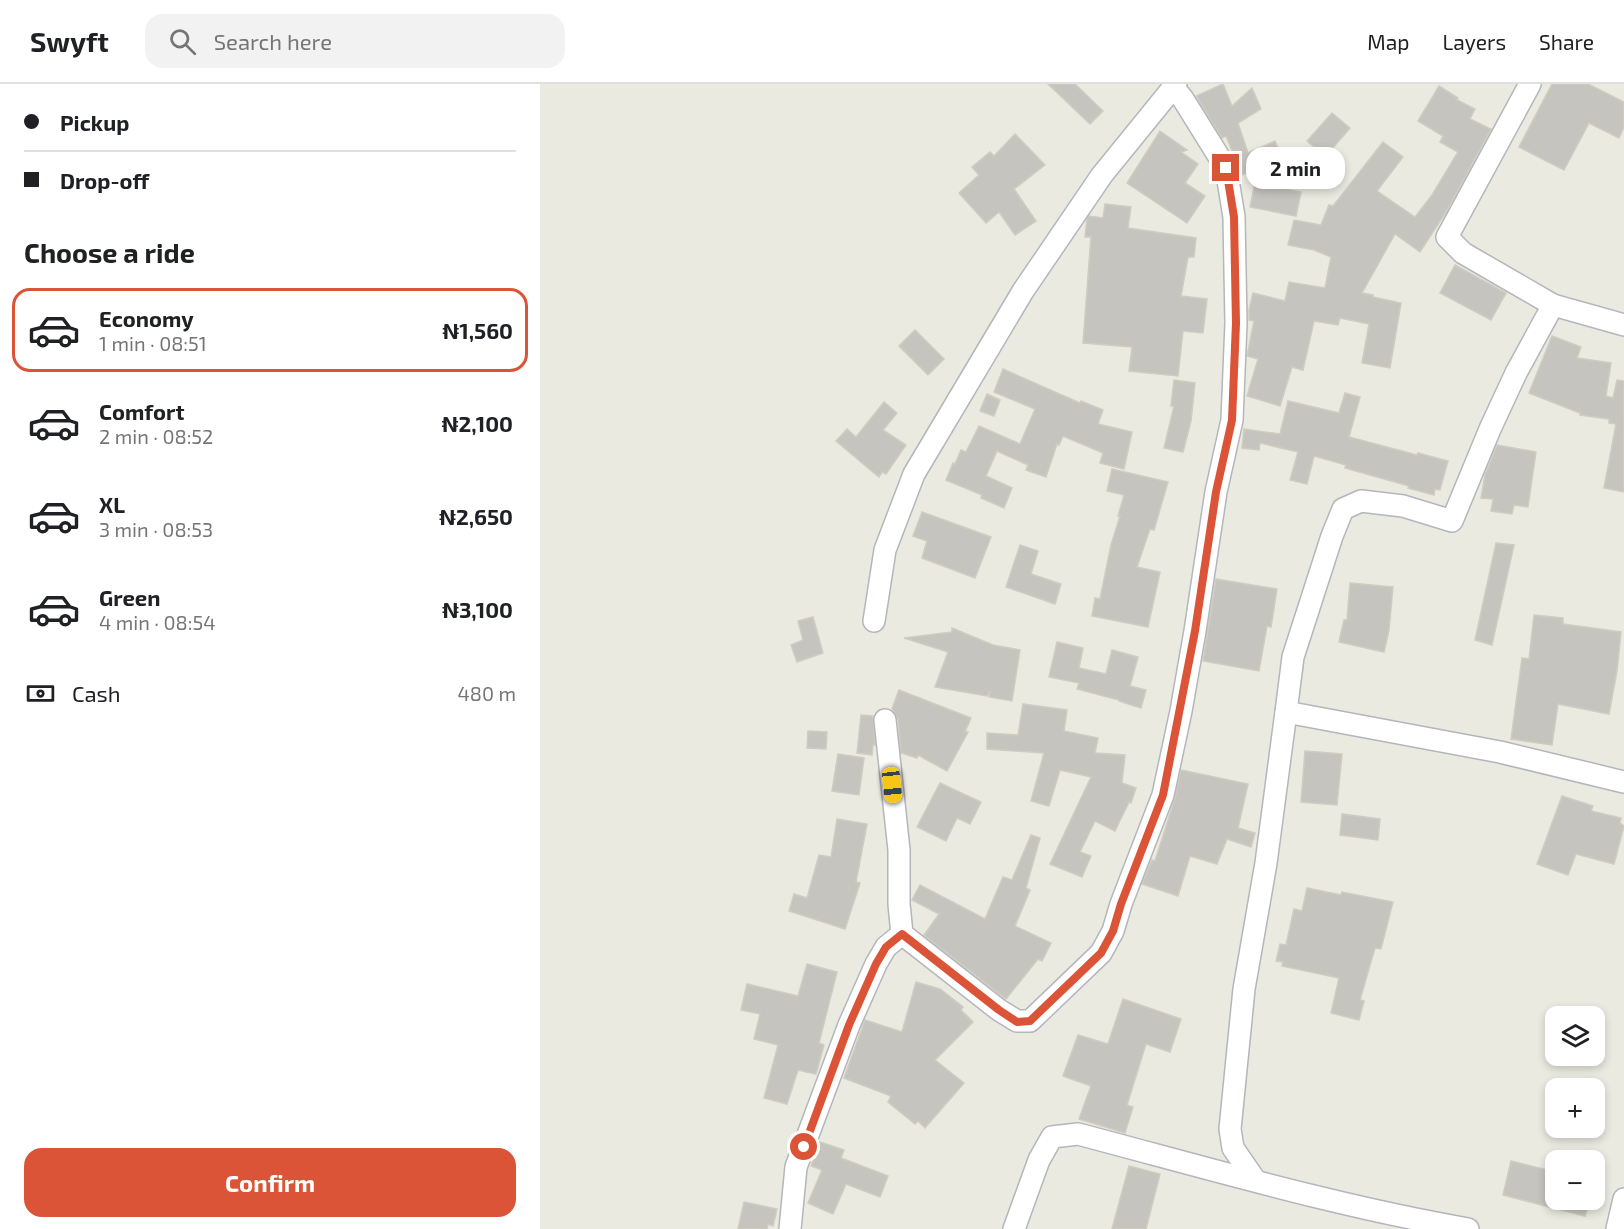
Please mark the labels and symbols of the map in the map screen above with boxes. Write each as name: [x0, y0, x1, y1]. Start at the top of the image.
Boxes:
callout: 2 min: [1247, 147, 1346, 189]
route end: [1212, 154, 1239, 181]
car: [881, 766, 903, 804]
route start: [790, 1133, 817, 1160]

